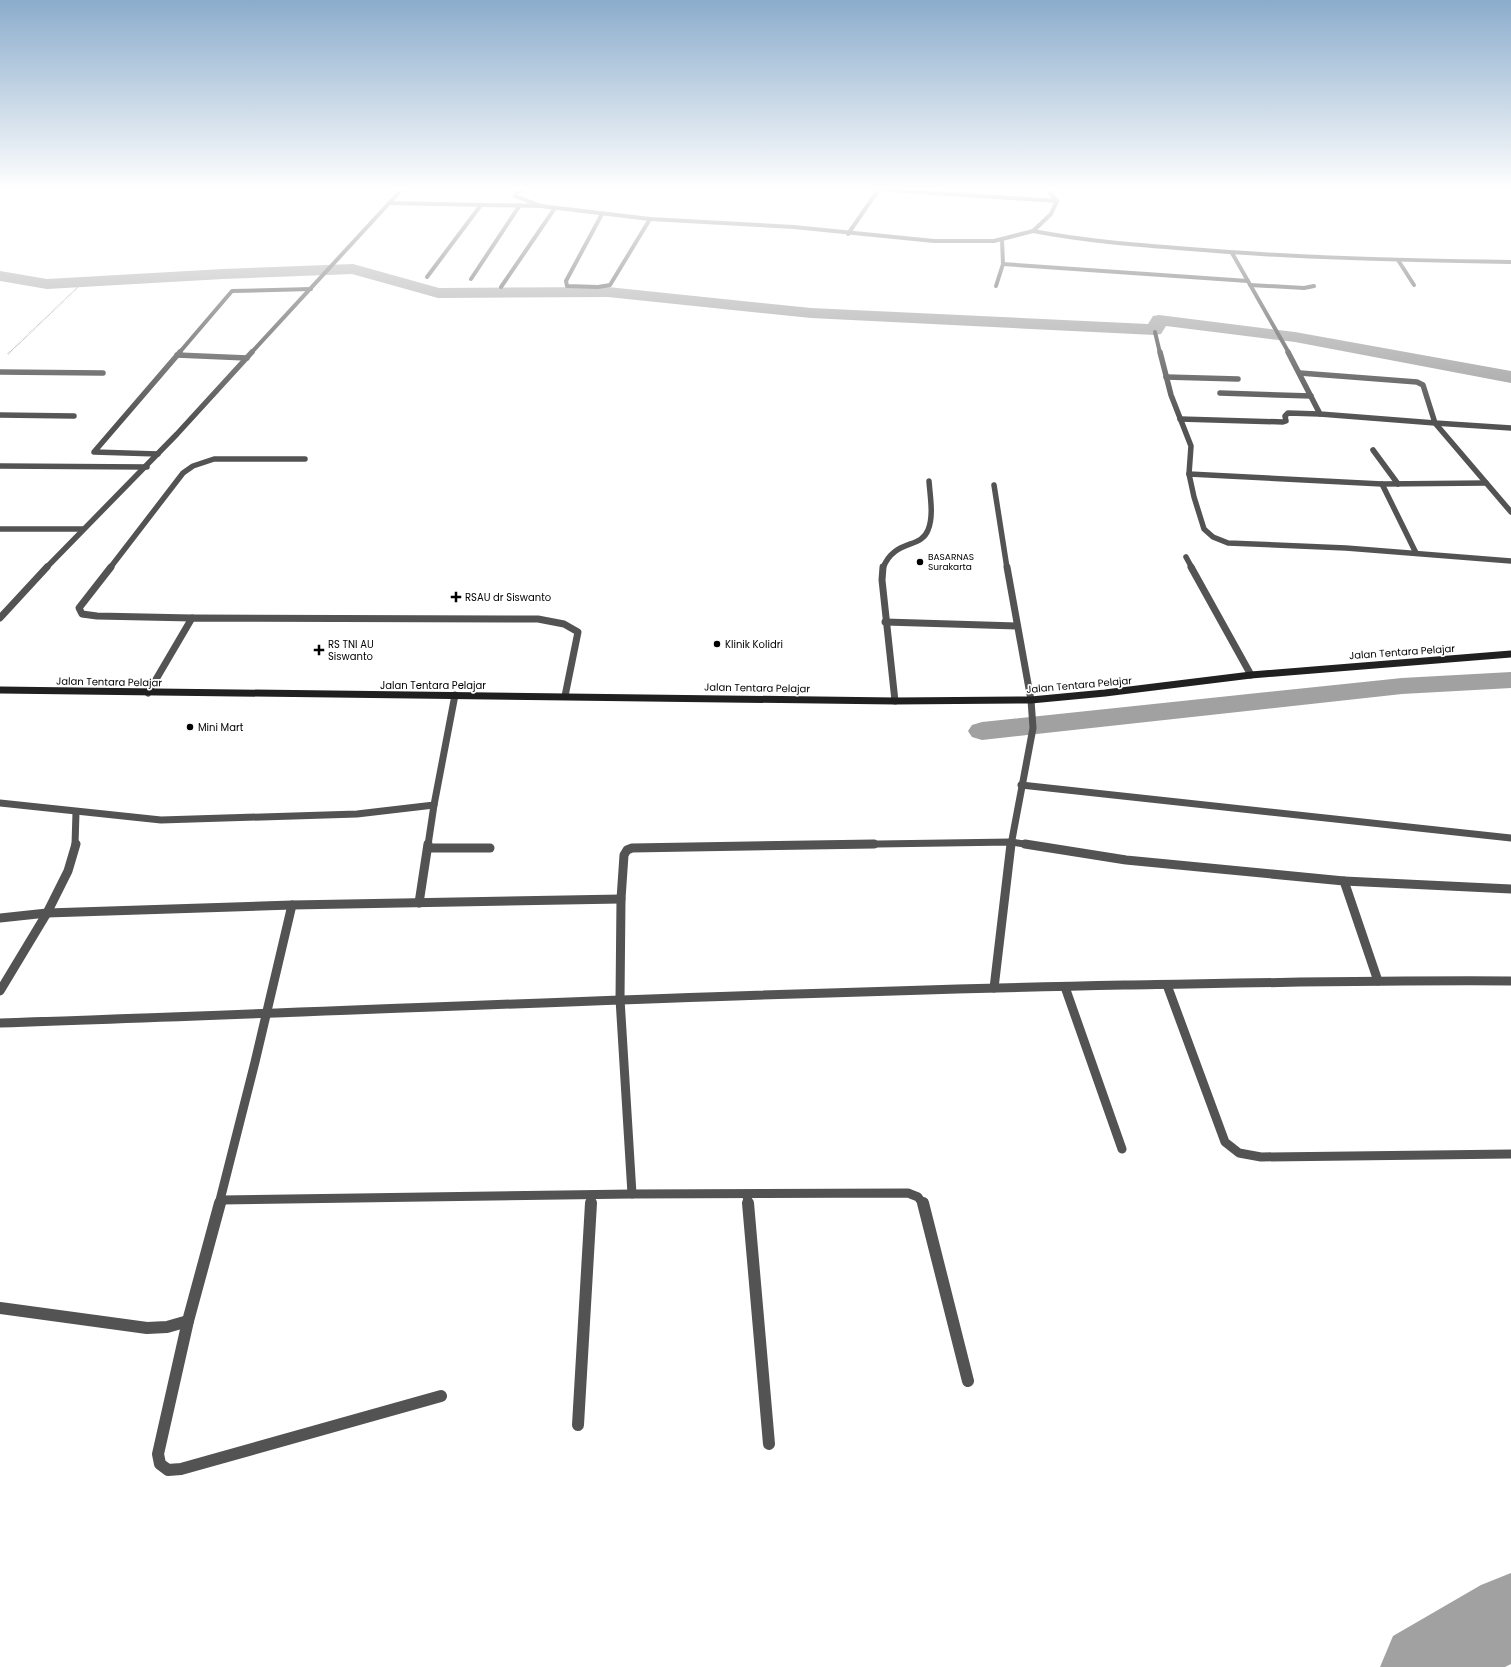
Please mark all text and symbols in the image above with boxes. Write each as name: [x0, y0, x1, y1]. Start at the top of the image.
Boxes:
place label: BASARNAS Surakarta: [928, 551, 974, 573]
marker: BASARNAS Surakarta: [915, 557, 925, 567]
place label: RSAU dr Siswanto: [465, 590, 551, 605]
marker: RSAU dr Siswanto: [450, 591, 462, 603]
place label: RS TNI AU Siswanto: [328, 637, 374, 664]
place label: Klinik Kolidri: [725, 637, 783, 652]
marker: Klinik Kolidri: [712, 639, 722, 649]
street label: Jalan Tentara Pelajar: [1349, 641, 1456, 663]
marker: RS TNI AU Siswanto: [313, 644, 325, 656]
street label: Jalan Tentara Pelajar: [1025, 673, 1133, 697]
street label: Jalan Tentara Pelajar: [56, 674, 162, 690]
street label: Jalan Tentara Pelajar: [380, 678, 486, 693]
street label: Jalan Tentara Pelajar: [704, 680, 810, 696]
place label: Mini Mart: [198, 720, 244, 735]
marker: Mini Mart: [185, 722, 195, 732]

